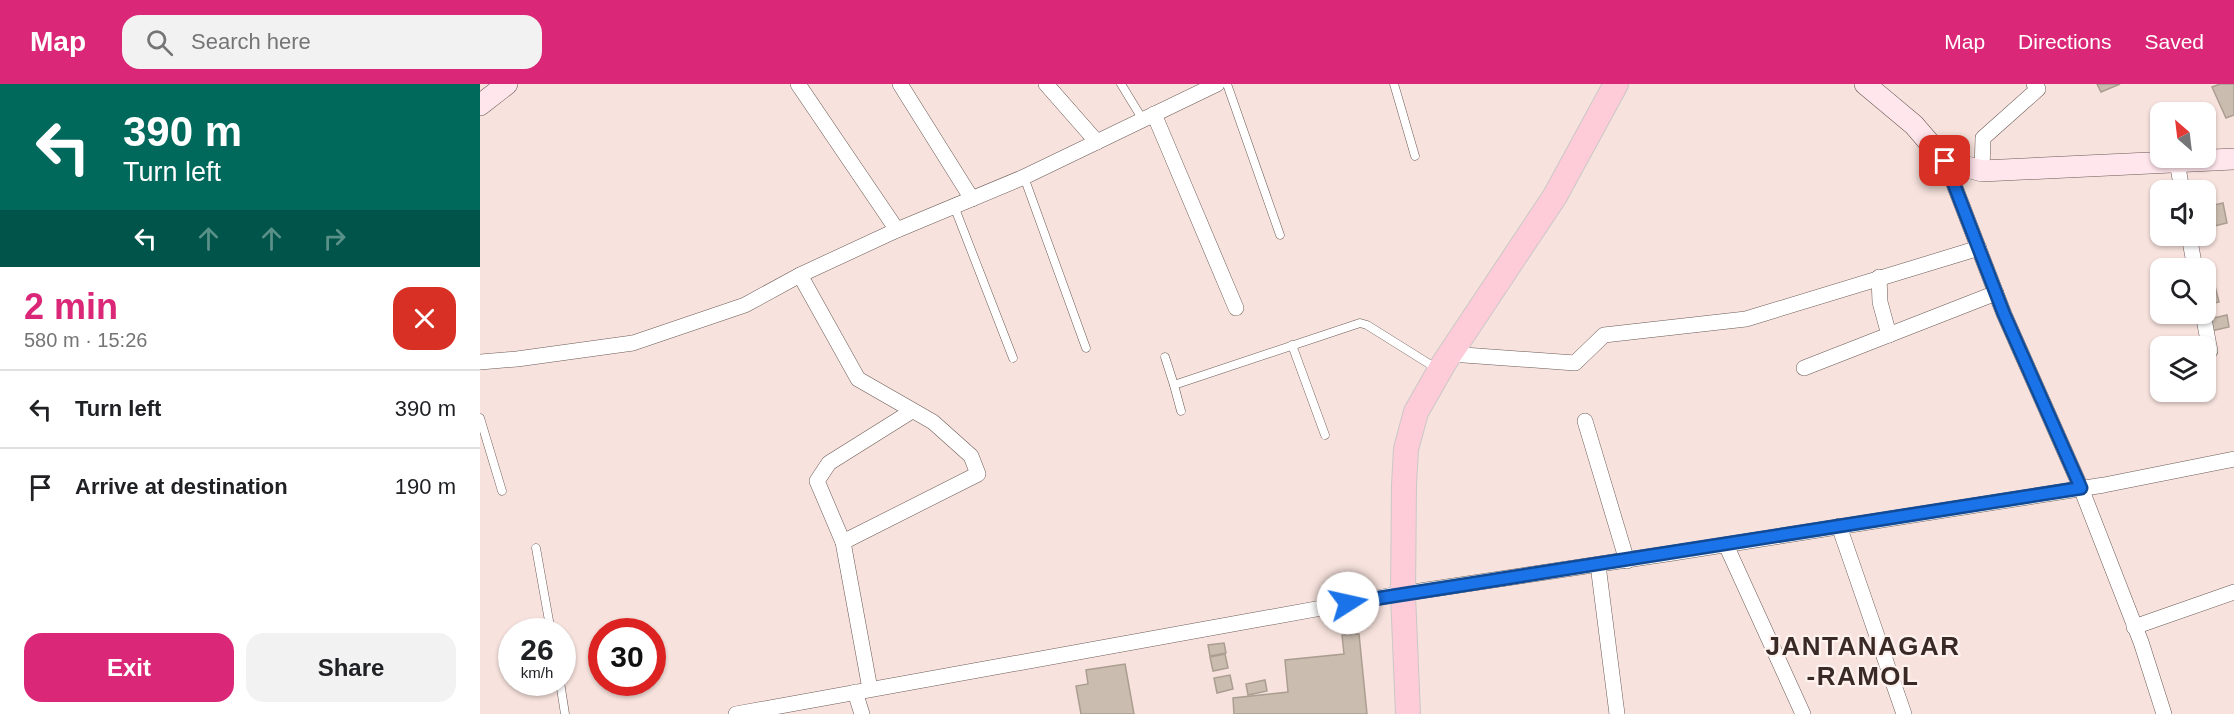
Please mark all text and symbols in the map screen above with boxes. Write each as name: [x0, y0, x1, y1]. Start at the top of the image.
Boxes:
search box: [122, 15, 542, 69]
text: Map: [30, 26, 86, 57]
icon: search: [143, 26, 176, 59]
text: Search here: [191, 29, 311, 54]
text: Map: [1944, 30, 1985, 53]
text: Directions: [2018, 30, 2111, 53]
text: Saved: [2144, 30, 2204, 53]
north arrow: [2150, 102, 2216, 168]
map controls: [2150, 102, 2216, 402]
icon: left: [24, 108, 102, 186]
text: 390 m: [123, 108, 242, 155]
pin: [1919, 135, 1970, 186]
icon: arrive: [1928, 144, 1961, 177]
text: Turn left: [123, 157, 221, 187]
button: sound: [2150, 180, 2216, 246]
icon: left: [129, 222, 162, 255]
icon: ahead: [192, 222, 225, 255]
icon: ahead: [255, 222, 288, 255]
icon: right: [318, 222, 351, 255]
button: search: [2150, 258, 2216, 324]
text: 2 min: [24, 286, 118, 327]
button: close: [393, 287, 456, 350]
text: 580 m · 15:26: [24, 329, 147, 351]
button: layers: [2150, 336, 2216, 402]
icon: left: [24, 393, 57, 426]
text: Turn left: [75, 396, 161, 421]
text: 390 m: [395, 396, 456, 421]
icon: arrive: [24, 471, 57, 504]
text: Arrive at destination: [75, 474, 288, 499]
text: 190 m: [395, 474, 456, 499]
position arrow: [1316, 571, 1380, 635]
speed limit sign: 30: [588, 618, 666, 696]
district label: JANTANAGAR -RAMOL: [1765, 631, 1961, 691]
button: Exit: [24, 633, 234, 702]
button: Share: [246, 633, 456, 702]
text: 26: [520, 633, 554, 666]
text: km/h: [521, 664, 553, 681]

